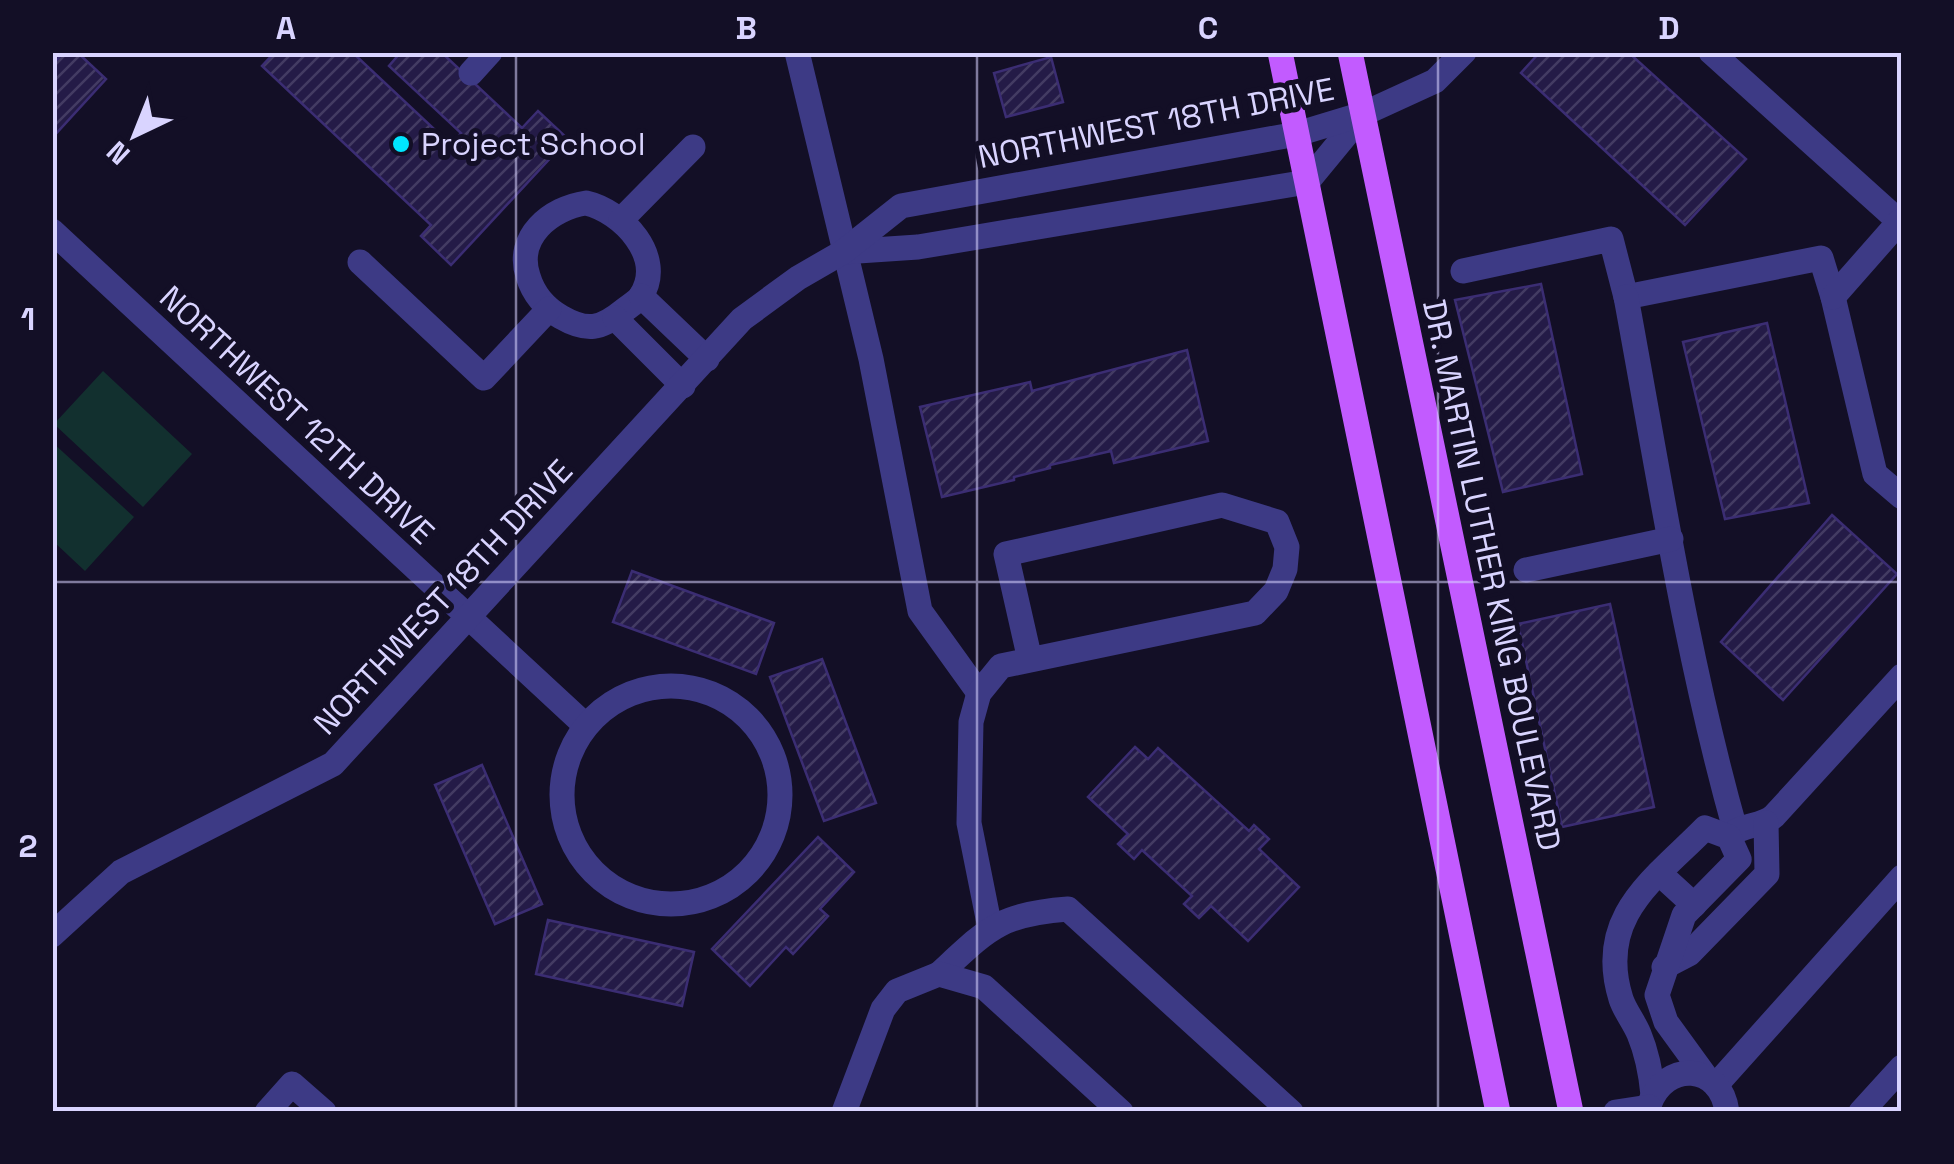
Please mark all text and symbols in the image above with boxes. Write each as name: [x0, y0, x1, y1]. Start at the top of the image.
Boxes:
text: A: [276, 8, 296, 48]
text: B: [735, 8, 757, 48]
text: C: [1198, 8, 1218, 48]
text: D: [1658, 8, 1680, 48]
street label: NORTHWEST 18TH DRIVE: [975, 69, 1337, 177]
north arrow: [85, 85, 185, 185]
place label: Project School: [421, 124, 646, 164]
marker: Project School: [390, 133, 412, 155]
text: N: [99, 134, 137, 173]
street label: NORTHWEST 12TH DRIVE: [151, 277, 443, 553]
street label: DR. MARTIN LUTHER KING BOULEVARD: [1414, 296, 1570, 854]
text: 1: [21, 299, 35, 339]
street label: NORTHWEST 18TH DRIVE: [305, 451, 581, 743]
text: 2: [18, 826, 38, 866]

